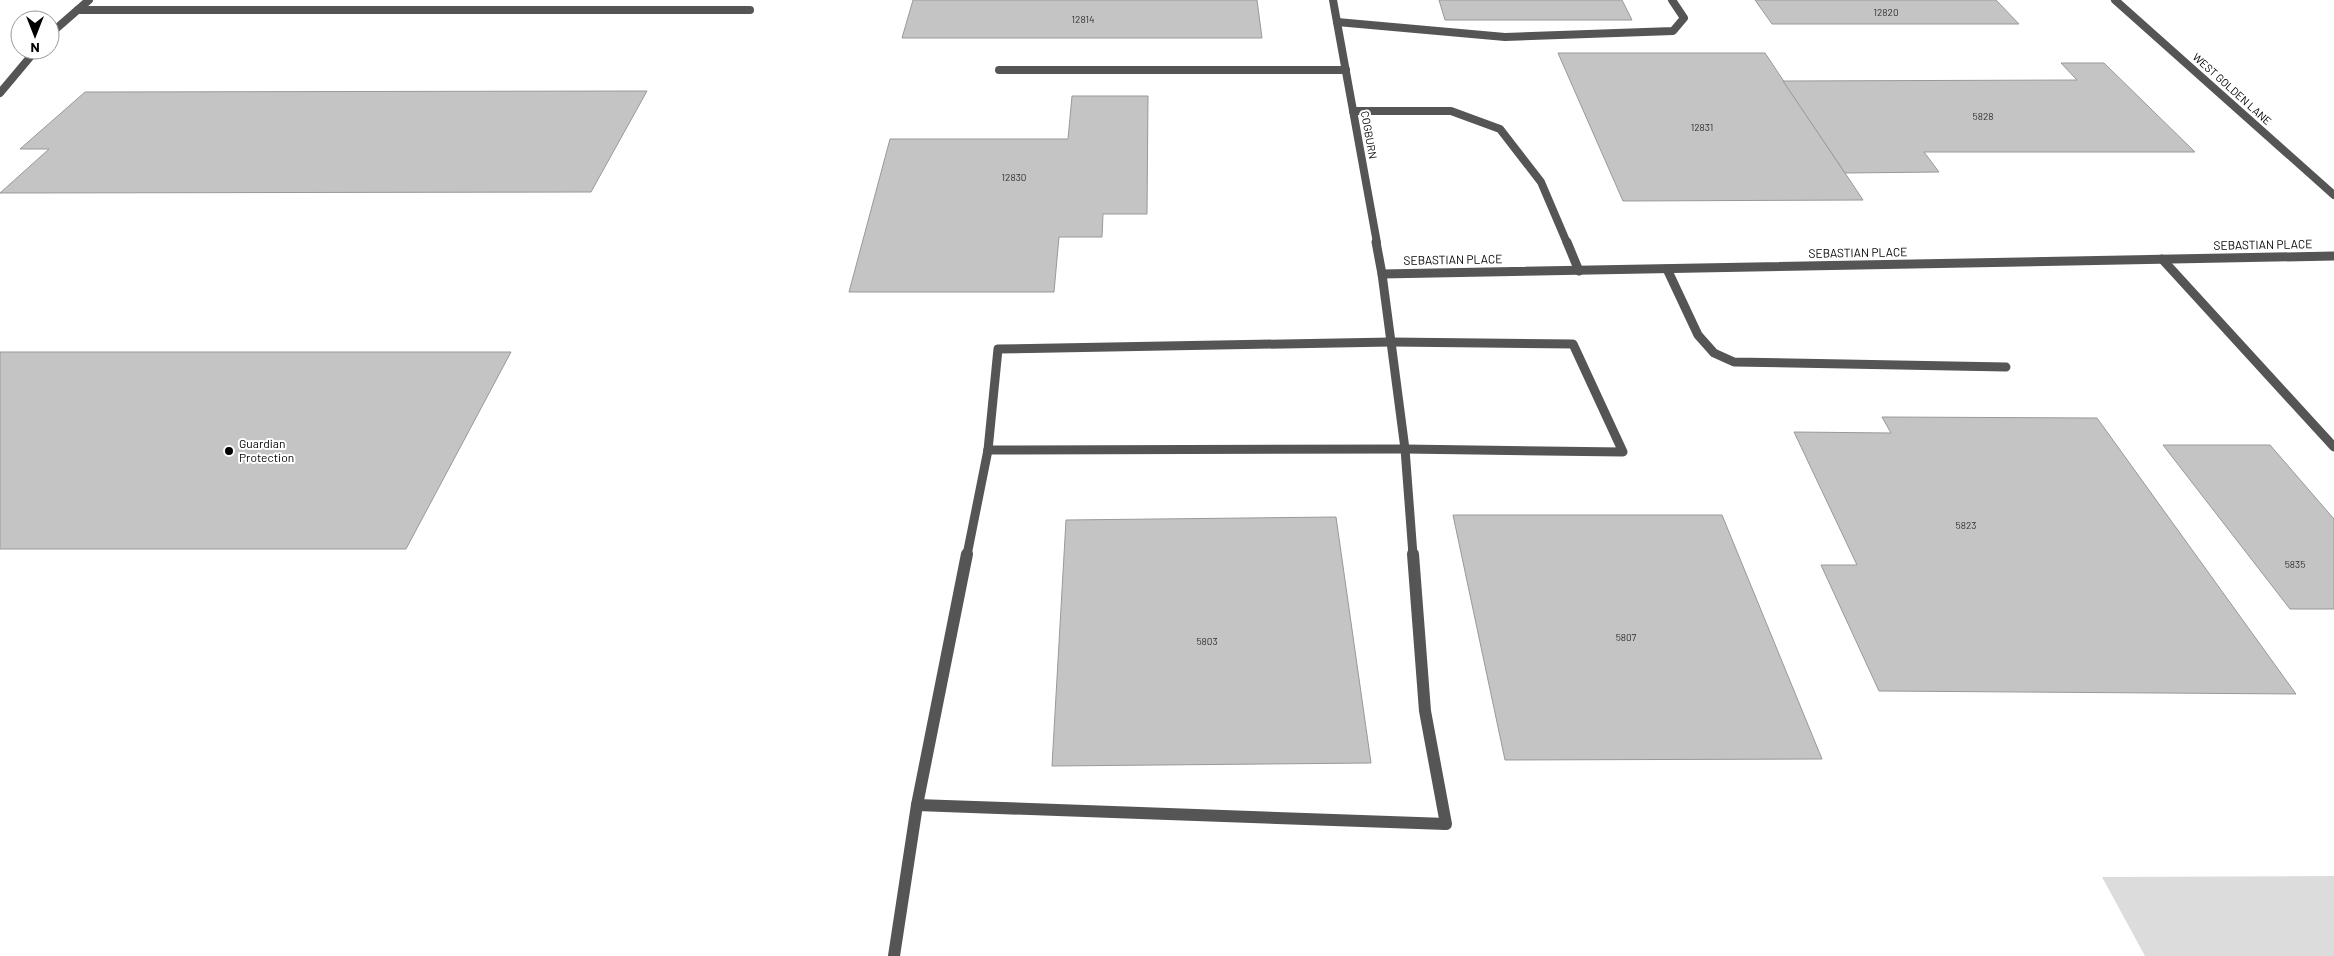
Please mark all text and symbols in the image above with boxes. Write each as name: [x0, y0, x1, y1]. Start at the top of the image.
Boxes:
house number: 12820: [1873, 6, 1899, 18]
north arrow: [10, 10, 60, 60]
house number: 12814: [1072, 13, 1094, 25]
text: N: [30, 40, 40, 57]
street label: WEST GOLDEN LANE: [2190, 50, 2274, 127]
street label: COGBURN: [1359, 110, 1380, 160]
house number: 5828: [1973, 110, 1993, 122]
house number: 12831: [1691, 121, 1713, 133]
house number: 12830: [1002, 171, 1026, 183]
street label: SEBASTIAN PLACE: [2213, 236, 2313, 252]
street label: SEBASTIAN PLACE: [1808, 244, 1908, 260]
street label: SEBASTIAN PLACE: [1403, 251, 1503, 267]
place label: Guardian Protection: [239, 436, 294, 464]
marker: Guardian Protection: [223, 445, 235, 457]
house number: 5823: [1956, 519, 1976, 531]
house number: 5835: [2285, 558, 2305, 570]
house number: 5807: [1616, 631, 1637, 643]
house number: 5803: [1196, 635, 1218, 647]

